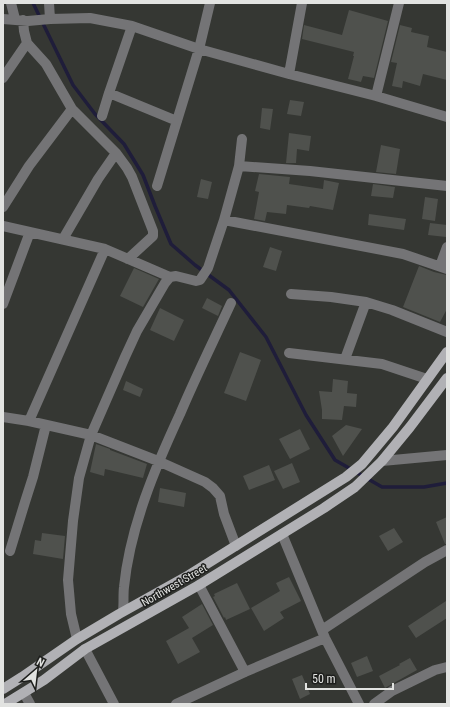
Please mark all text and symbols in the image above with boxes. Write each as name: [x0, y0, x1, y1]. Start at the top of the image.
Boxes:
street label: Northwest Street: [139, 561, 209, 609]
north arrow: [16, 651, 56, 691]
text: N: [34, 655, 47, 670]
scale bar: [306, 665, 393, 691]
text: 50 m: [312, 672, 336, 686]

